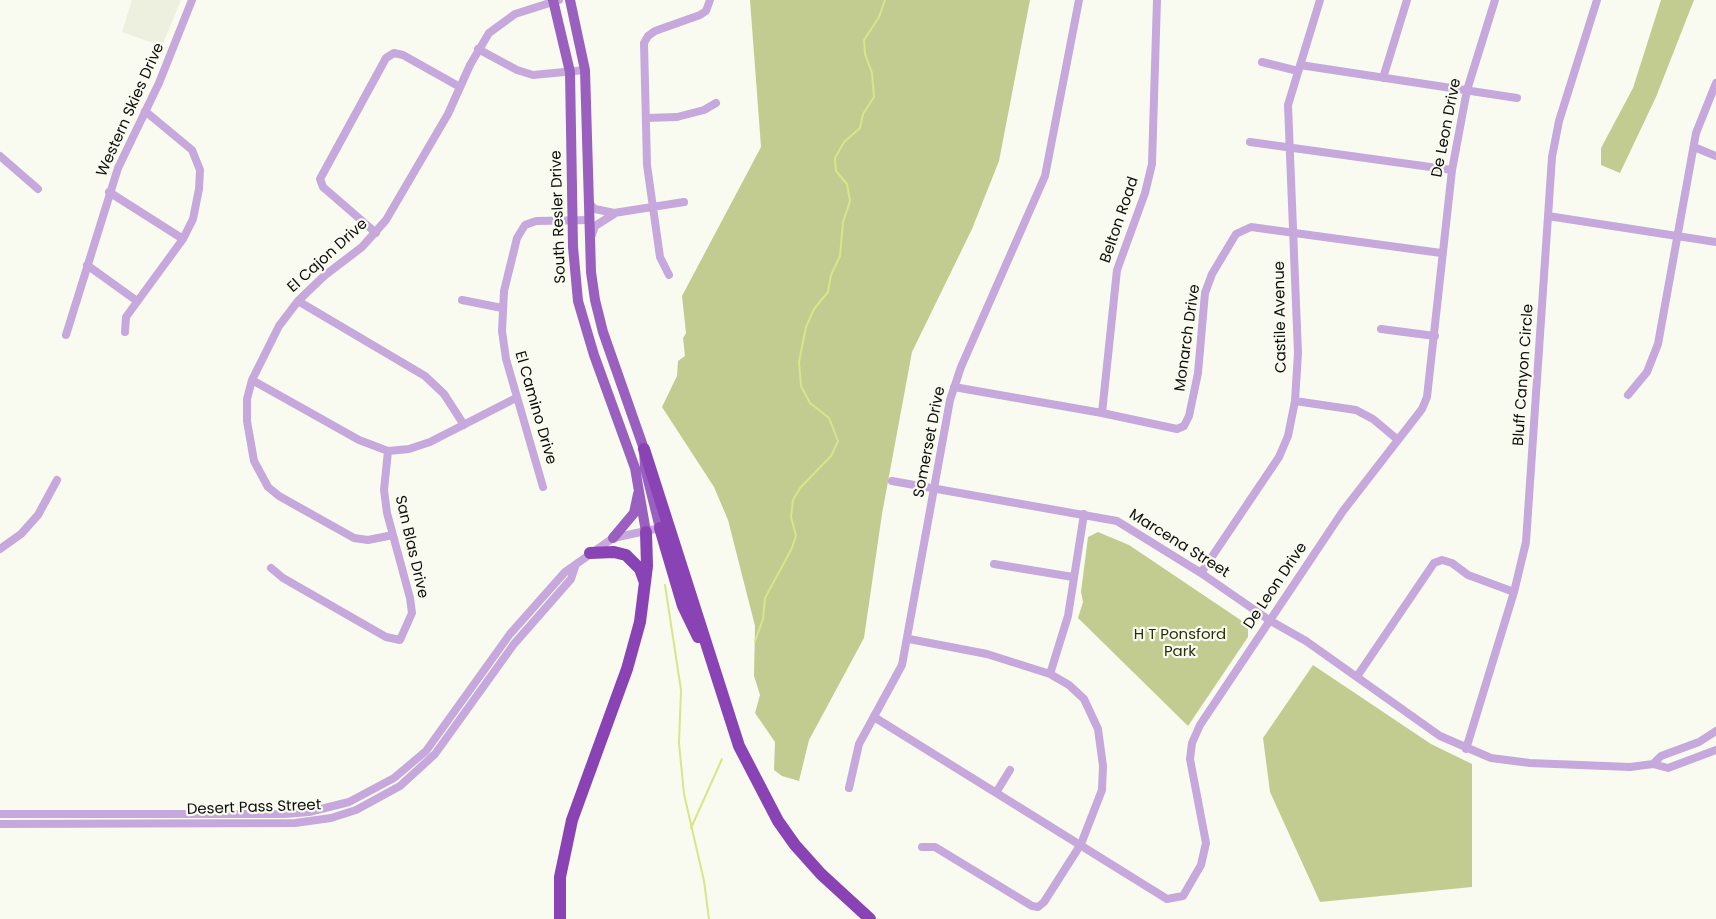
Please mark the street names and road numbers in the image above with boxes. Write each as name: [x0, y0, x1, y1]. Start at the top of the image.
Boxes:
street label: Western Skies Drive: [93, 40, 169, 180]
street label: De Leon Drive: [1429, 77, 1465, 179]
street label: South Resler Drive: [548, 150, 570, 284]
street label: Belton Road: [1097, 175, 1143, 265]
street label: El Cajon Drive: [284, 215, 372, 297]
street label: Castile Avenue: [1271, 261, 1291, 373]
street label: Monarch Drive: [1172, 283, 1204, 393]
street label: Bluff Canyon Circle: [1510, 303, 1538, 447]
street label: El Camino Drive: [510, 349, 560, 467]
street label: Somerset Drive: [910, 385, 950, 499]
street label: San Blas Drive: [390, 494, 432, 600]
street label: Marcena Street: [1126, 506, 1232, 582]
street label: De Leon Drive: [1240, 539, 1312, 633]
street label: Desert Pass Street: [186, 797, 322, 819]

